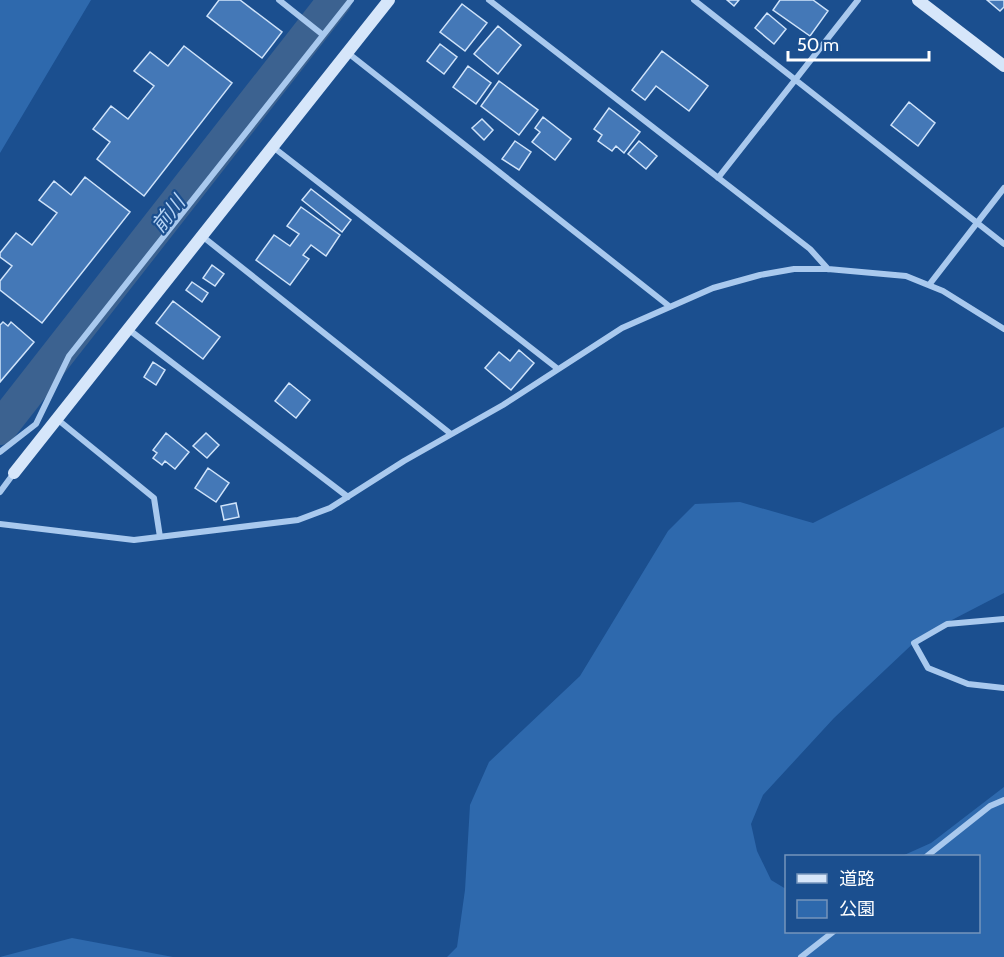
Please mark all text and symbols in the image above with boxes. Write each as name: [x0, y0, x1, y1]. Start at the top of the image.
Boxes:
scale bar: [788, 24, 929, 62]
text: 50 m: [797, 34, 839, 56]
water label: 前川: [146, 189, 191, 237]
legend: [785, 855, 980, 933]
text: 道路: [839, 868, 875, 890]
text: 公園: [839, 898, 875, 920]

